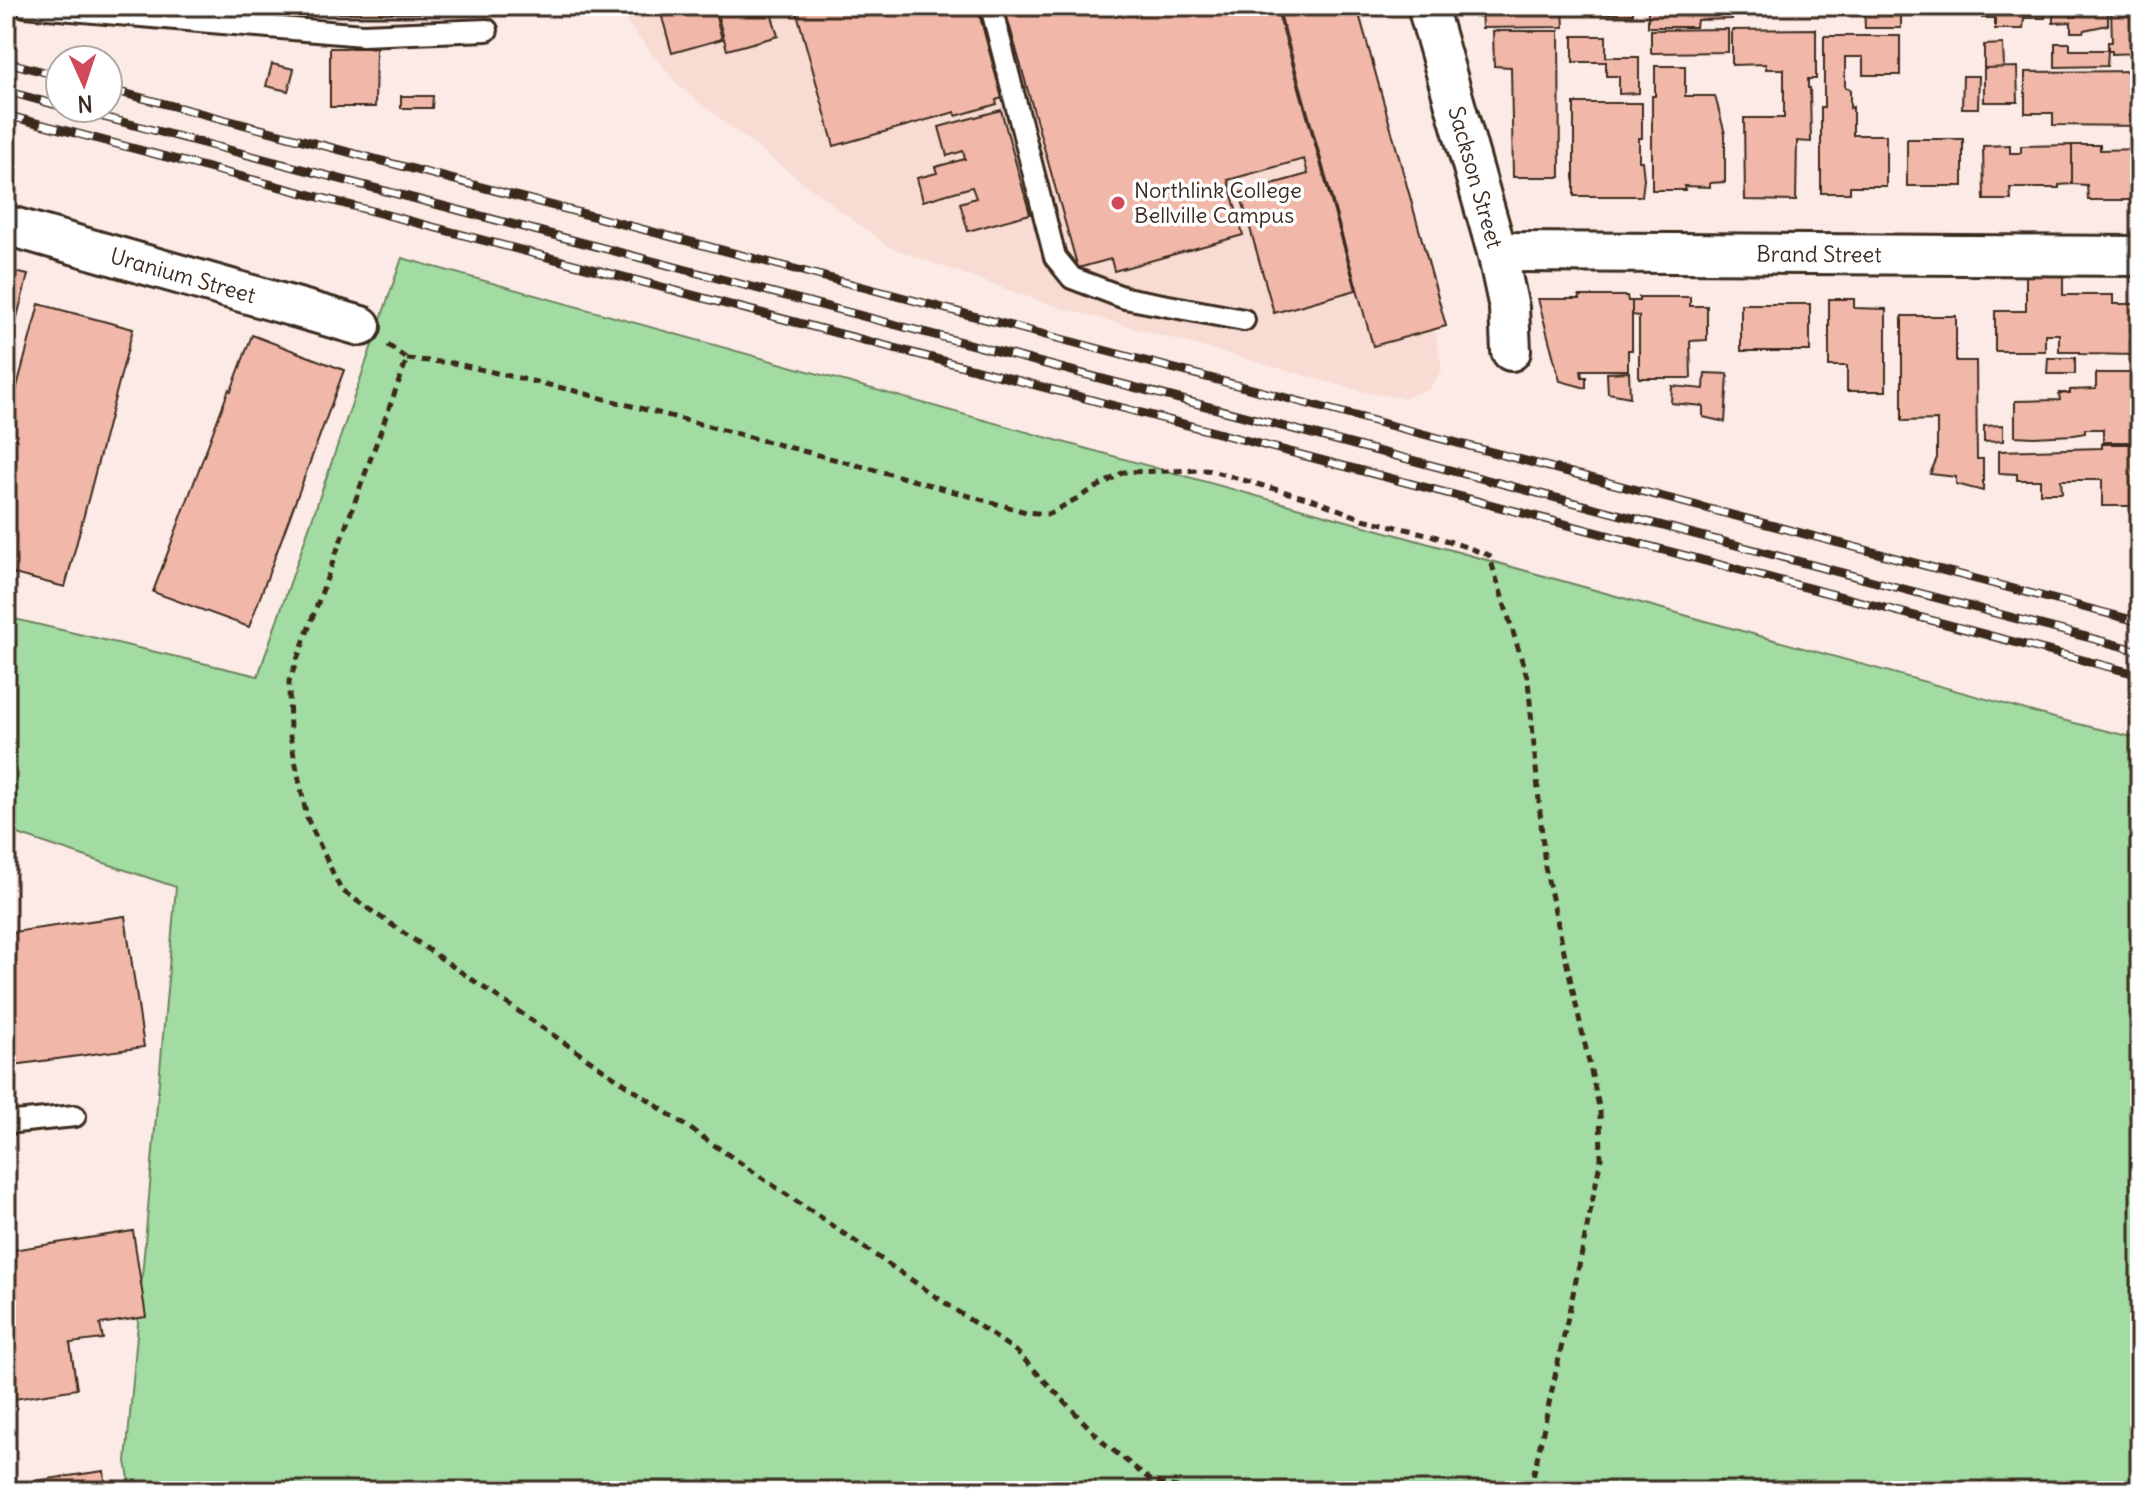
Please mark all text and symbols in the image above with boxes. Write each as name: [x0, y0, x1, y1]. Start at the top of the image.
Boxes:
north arrow: [44, 44, 124, 124]
text: N: [77, 90, 93, 118]
street label: Sackson Street: [1442, 103, 1509, 251]
place label: Northlink College Bellville Campus: [1134, 176, 1302, 229]
marker: Northlink College Bellville Campus: [1109, 194, 1127, 212]
street label: Brand Street: [1756, 240, 1882, 268]
street label: Uranium Street: [107, 241, 259, 309]

